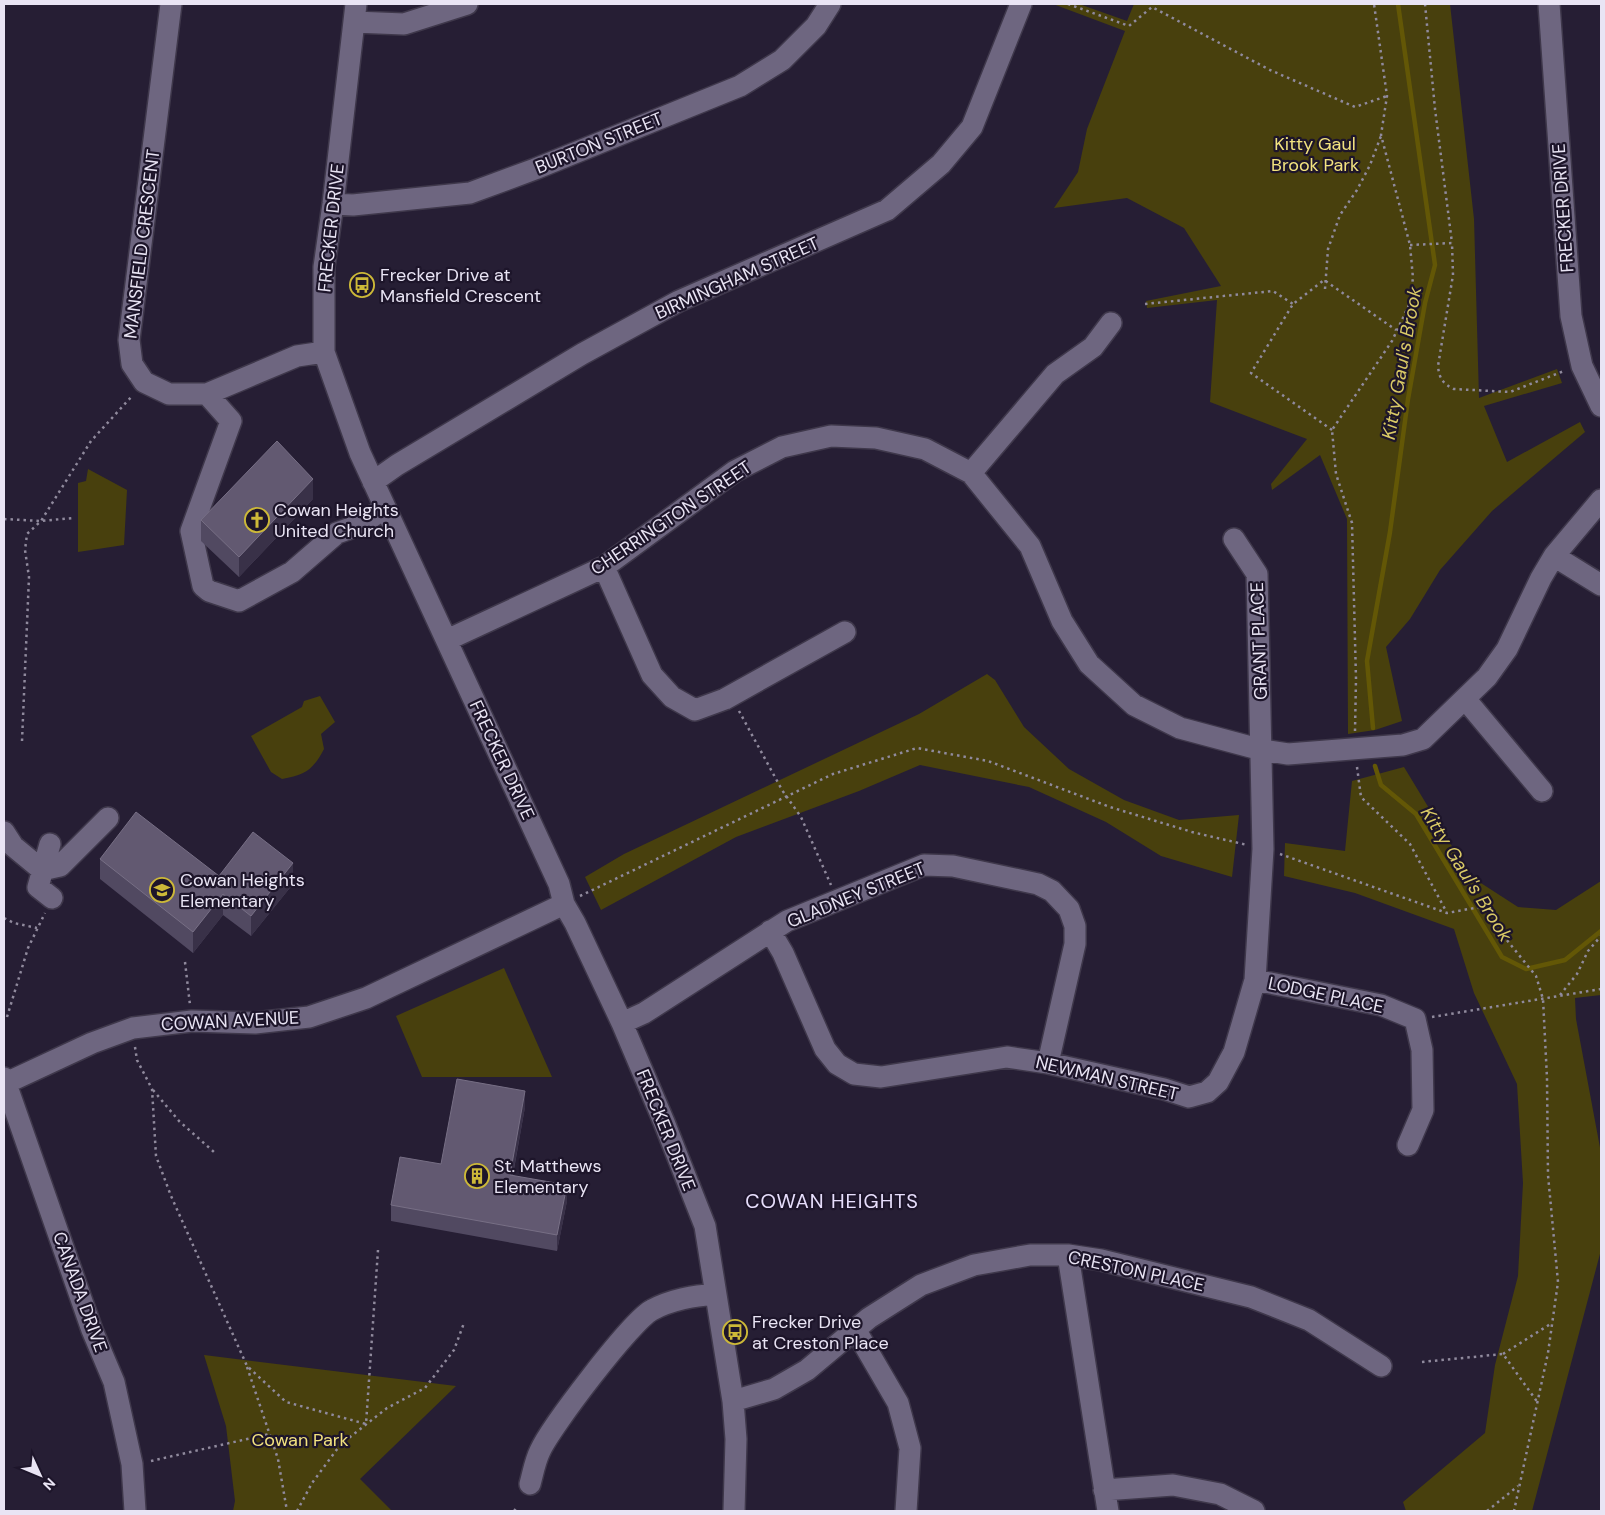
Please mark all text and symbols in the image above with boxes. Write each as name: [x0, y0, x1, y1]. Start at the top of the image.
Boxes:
street label: BURTON STREET: [532, 107, 666, 179]
park label: Kitty Gaul Brook Park: [1271, 132, 1359, 177]
street label: FRECKER DRIVE: [1547, 143, 1579, 273]
street label: MANSFIELD CRESCENT: [118, 148, 166, 340]
street label: FRECKER DRIVE: [312, 163, 350, 293]
street label: BIRMINGHAM STREET: [651, 231, 823, 325]
place label: Frecker Drive at Mansfield Crescent: [380, 263, 541, 308]
bus stop icon: Frecker Drive at Mansfield Crescent: [349, 272, 375, 298]
water label: Kitty Gaul's Brook: [1376, 284, 1427, 441]
street label: CHERRINGTON STREET: [586, 455, 756, 581]
place label: Cowan Heights United Church: [274, 498, 399, 543]
church icon: Cowan Heights United Church: [244, 507, 270, 533]
street label: GRANT PLACE: [1245, 582, 1273, 700]
street label: FRECKER DRIVE: [464, 696, 540, 824]
water label: Kitty Gaul's Brook: [1415, 802, 1518, 947]
street label: GLADNEY STREET: [784, 856, 928, 934]
place label: Cowan Heights Elementary: [180, 868, 305, 913]
school or university icon: Cowan Heights Elementary: [149, 877, 175, 903]
street label: LODGE PLACE: [1266, 971, 1386, 1019]
street label: COWAN AVENUE: [160, 1005, 300, 1037]
street label: NEWMAN STREET: [1033, 1050, 1181, 1106]
street label: FRECKER DRIVE: [631, 1066, 701, 1194]
place label: St. Matthews Elementary: [494, 1154, 602, 1199]
building icon: St. Matthews Elementary: [464, 1163, 490, 1189]
district label: COWAN HEIGHTS: [745, 1188, 919, 1214]
street label: CANADA DRIVE: [47, 1228, 113, 1356]
street label: CRESTON PLACE: [1066, 1245, 1206, 1297]
place label: Frecker Drive at Creston Place: [752, 1310, 889, 1355]
bus stop icon: Frecker Drive at Creston Place: [722, 1319, 748, 1345]
park label: Cowan Park: [251, 1428, 349, 1452]
north arrow: [15, 1450, 65, 1500]
text: N: [39, 1474, 59, 1494]

